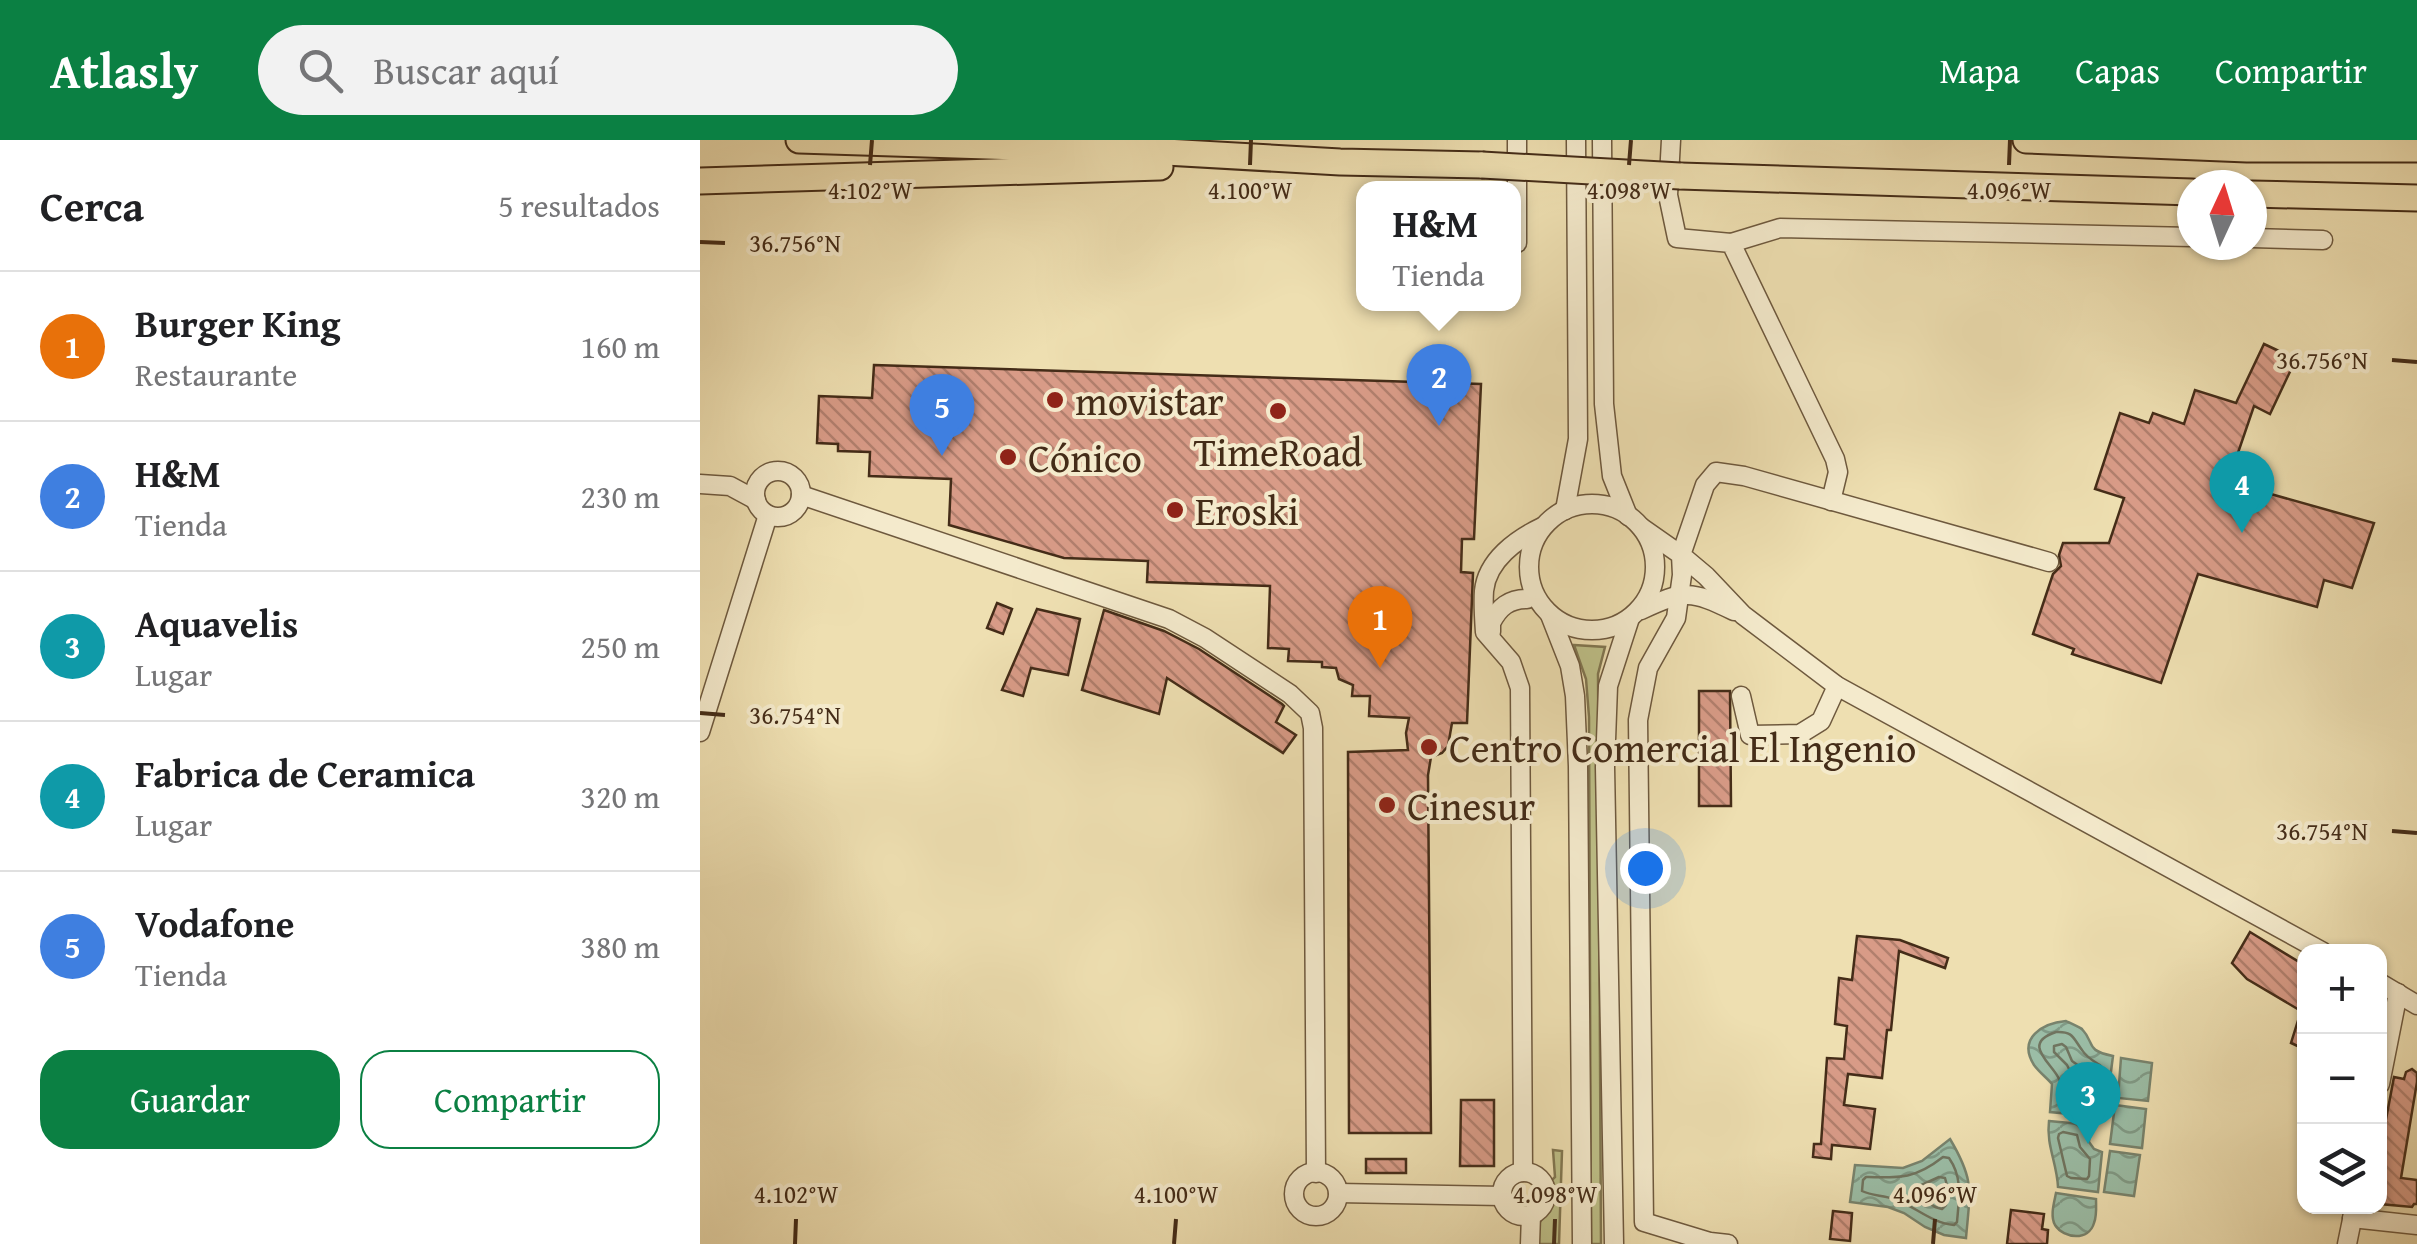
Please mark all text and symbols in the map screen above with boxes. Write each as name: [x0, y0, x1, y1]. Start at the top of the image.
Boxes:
search box: [258, 25, 958, 115]
text: Atlasly: [50, 35, 198, 106]
text: Buscar aquí: [373, 42, 559, 98]
icon: search: [293, 43, 348, 98]
text: Mapa: [1940, 45, 2020, 96]
text: Capas: [2075, 45, 2160, 96]
text: Compartir: [2215, 45, 2367, 96]
north arrow: [2177, 170, 2267, 260]
text: 4.102°W: [828, 172, 912, 208]
text: 4.100°W: [1208, 172, 1292, 208]
text: 4.098°W: [1587, 172, 1671, 208]
text: 4.096°W: [1967, 172, 2051, 208]
text: Cerca: [40, 175, 144, 236]
popup: [1356, 181, 1521, 311]
text: 5 resultados: [498, 182, 660, 229]
text: H&M: [1392, 195, 1478, 251]
text: 36.756°N: [749, 225, 841, 261]
text: Tienda: [1392, 251, 1485, 298]
text: Burger King: [135, 295, 341, 351]
text: 1: [64, 323, 81, 370]
text: 160 m: [581, 323, 660, 370]
text: 36.756°N: [2276, 342, 2368, 378]
pin: 2: [1406, 344, 1472, 426]
text: Restaurante: [135, 351, 297, 398]
place label: movistar: [1075, 371, 1224, 430]
pin: 5: [910, 374, 974, 456]
marker: movistar: [1044, 389, 1066, 411]
marker: TimeRoad: [1267, 400, 1289, 422]
place label: TimeRoad: [1194, 422, 1363, 481]
place label: Cónico: [1028, 428, 1142, 487]
text: H&M: [135, 445, 221, 501]
marker: Cónico: [997, 446, 1019, 468]
pin: 4: [2210, 450, 2274, 533]
text: 2: [64, 473, 81, 520]
text: 230 m: [581, 473, 660, 520]
place label: Eroski: [1195, 481, 1299, 540]
marker: Eroski: [1164, 499, 1186, 521]
text: Tienda: [135, 501, 227, 548]
pin: 1: [1348, 586, 1412, 668]
text: Aquavelis: [135, 595, 298, 651]
text: 3: [64, 623, 81, 670]
text: 250 m: [581, 623, 660, 670]
text: Lugar: [135, 651, 212, 698]
text: 36.754°N: [749, 697, 841, 733]
place label: Centro Comercial El Ingenio: [1449, 718, 1916, 777]
marker: Centro Comercial El Ingenio: [1418, 736, 1440, 758]
text: Fabrica de Ceramica: [135, 745, 475, 801]
text: 4: [64, 773, 81, 820]
text: 320 m: [581, 773, 660, 820]
place label: Cinesur: [1407, 776, 1535, 835]
marker: Cinesur: [1376, 794, 1398, 816]
text: Lugar: [135, 801, 212, 848]
text: 36.754°N: [2276, 813, 2368, 849]
your location: [1620, 843, 1671, 894]
text: Vodafone: [135, 895, 294, 951]
text: 5: [64, 923, 81, 970]
text: 380 m: [581, 923, 660, 970]
map controls: [2297, 944, 2387, 1214]
button: +: [2297, 944, 2387, 1034]
text: Tienda: [135, 951, 227, 998]
button: −: [2297, 1034, 2387, 1124]
button: Guardar: [40, 1050, 340, 1149]
button: Compartir: [360, 1050, 660, 1149]
pin: 3: [2056, 1062, 2120, 1144]
button: layers: [2297, 1124, 2387, 1214]
text: 4.102°W: [754, 1176, 838, 1212]
text: 4.100°W: [1134, 1176, 1218, 1212]
text: 4.098°W: [1513, 1176, 1597, 1212]
text: 4.096°W: [1893, 1176, 1977, 1212]

